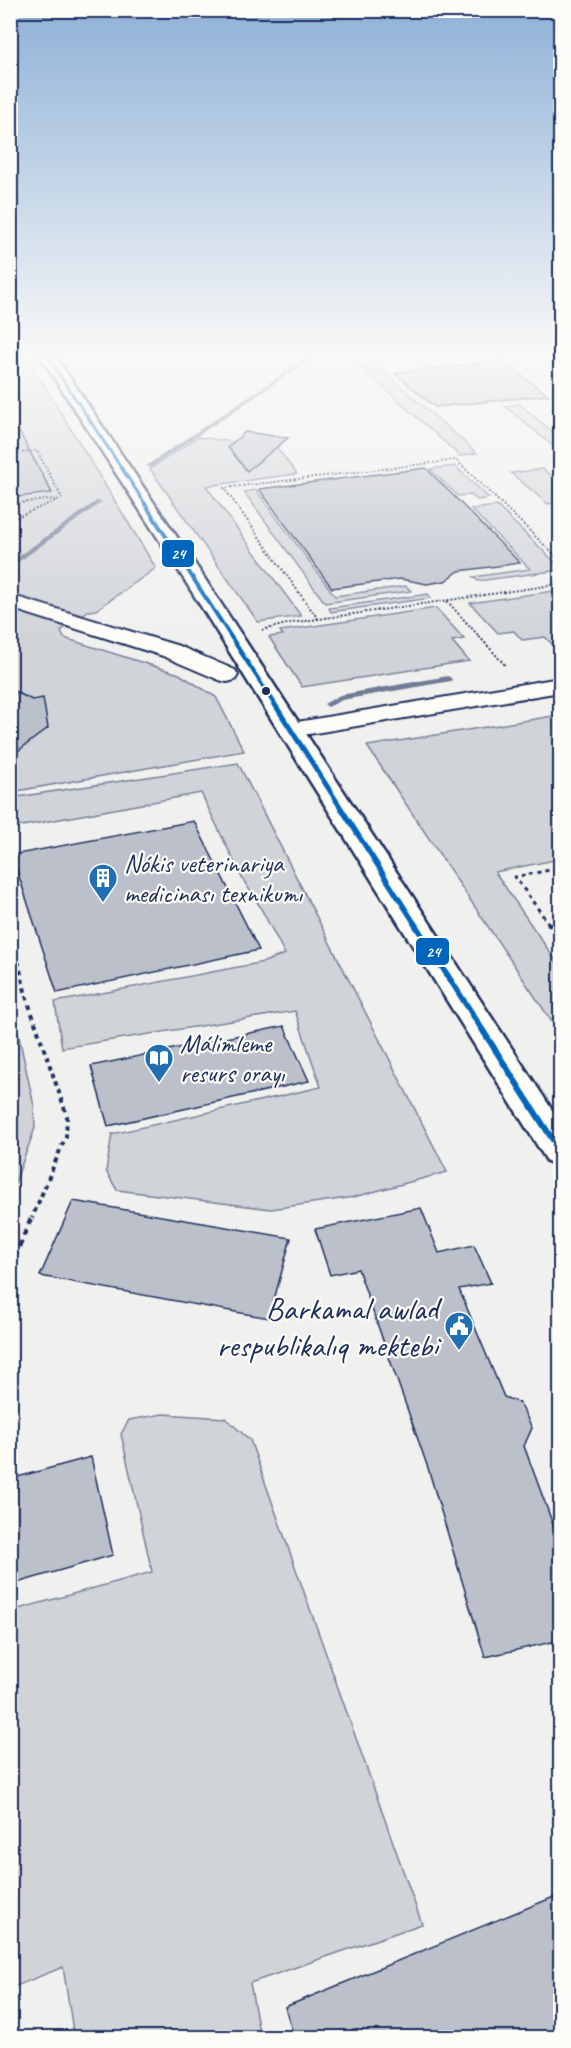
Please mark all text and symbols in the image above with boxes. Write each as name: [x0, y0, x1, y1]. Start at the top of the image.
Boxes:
line badge: 24: [161, 539, 195, 568]
text: 24: [171, 544, 187, 564]
unlabelled marker: [260, 685, 272, 697]
place label: Nókis veterinariya medicinası texnikumı: [124, 847, 303, 910]
building icon: Nókis veterinariya medicinası texnikumı: [87, 862, 119, 904]
line badge: 24: [415, 937, 450, 966]
text: 24: [426, 942, 442, 962]
place label: Málimleme resurs orayı: [180, 1027, 286, 1090]
library icon: Málimleme resurs orayı: [143, 1042, 175, 1084]
place label: Barkamal awlad respublikalıq mektebi: [216, 1288, 442, 1366]
public building icon: Barkamal awlad respublikalıq mektebi: [443, 1310, 475, 1352]

